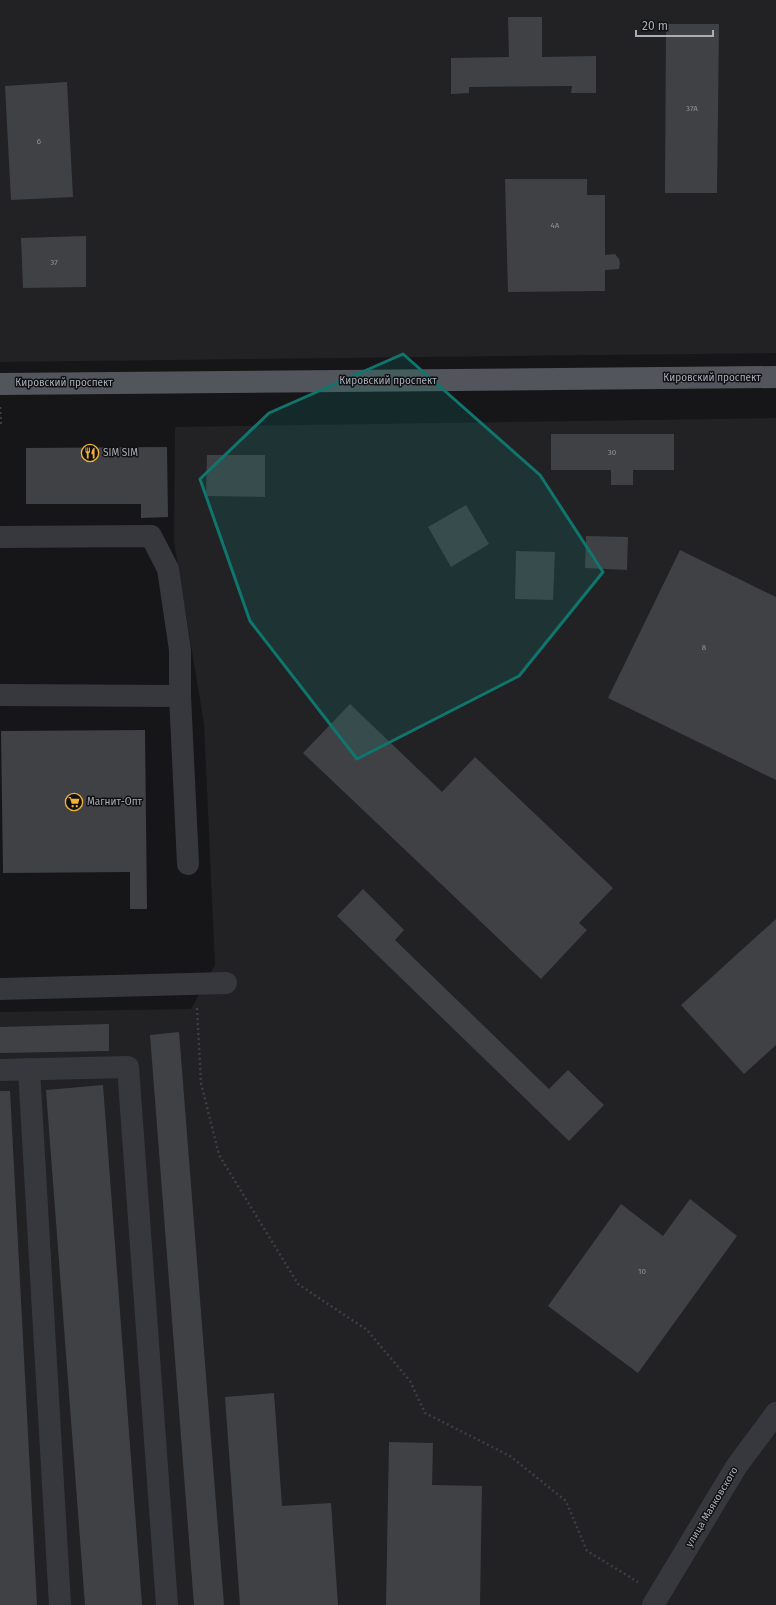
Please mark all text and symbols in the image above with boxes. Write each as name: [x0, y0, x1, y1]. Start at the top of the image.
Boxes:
scale bar: [636, 12, 713, 38]
text: 20 m: [642, 19, 668, 33]
house number: 37А: [686, 104, 698, 113]
house number: 6: [37, 137, 41, 146]
house number: 4А: [551, 221, 560, 230]
house number: 37: [50, 258, 58, 267]
street label: Кировский проспект: [663, 372, 761, 384]
street label: Кировский проспект: [339, 375, 437, 387]
street label: Кировский проспект: [15, 377, 113, 389]
restaurant icon: SIM SIM: [80, 443, 100, 463]
place label: SIM SIM: [103, 447, 138, 459]
house number: 30: [608, 448, 617, 457]
house number: 8: [702, 643, 707, 652]
supermarket icon: Магнит-Опт: [64, 792, 84, 812]
place label: Магнит-Опт: [87, 796, 143, 808]
house number: 10: [638, 1267, 646, 1276]
street label: улица Маяковского: [683, 1465, 741, 1549]

